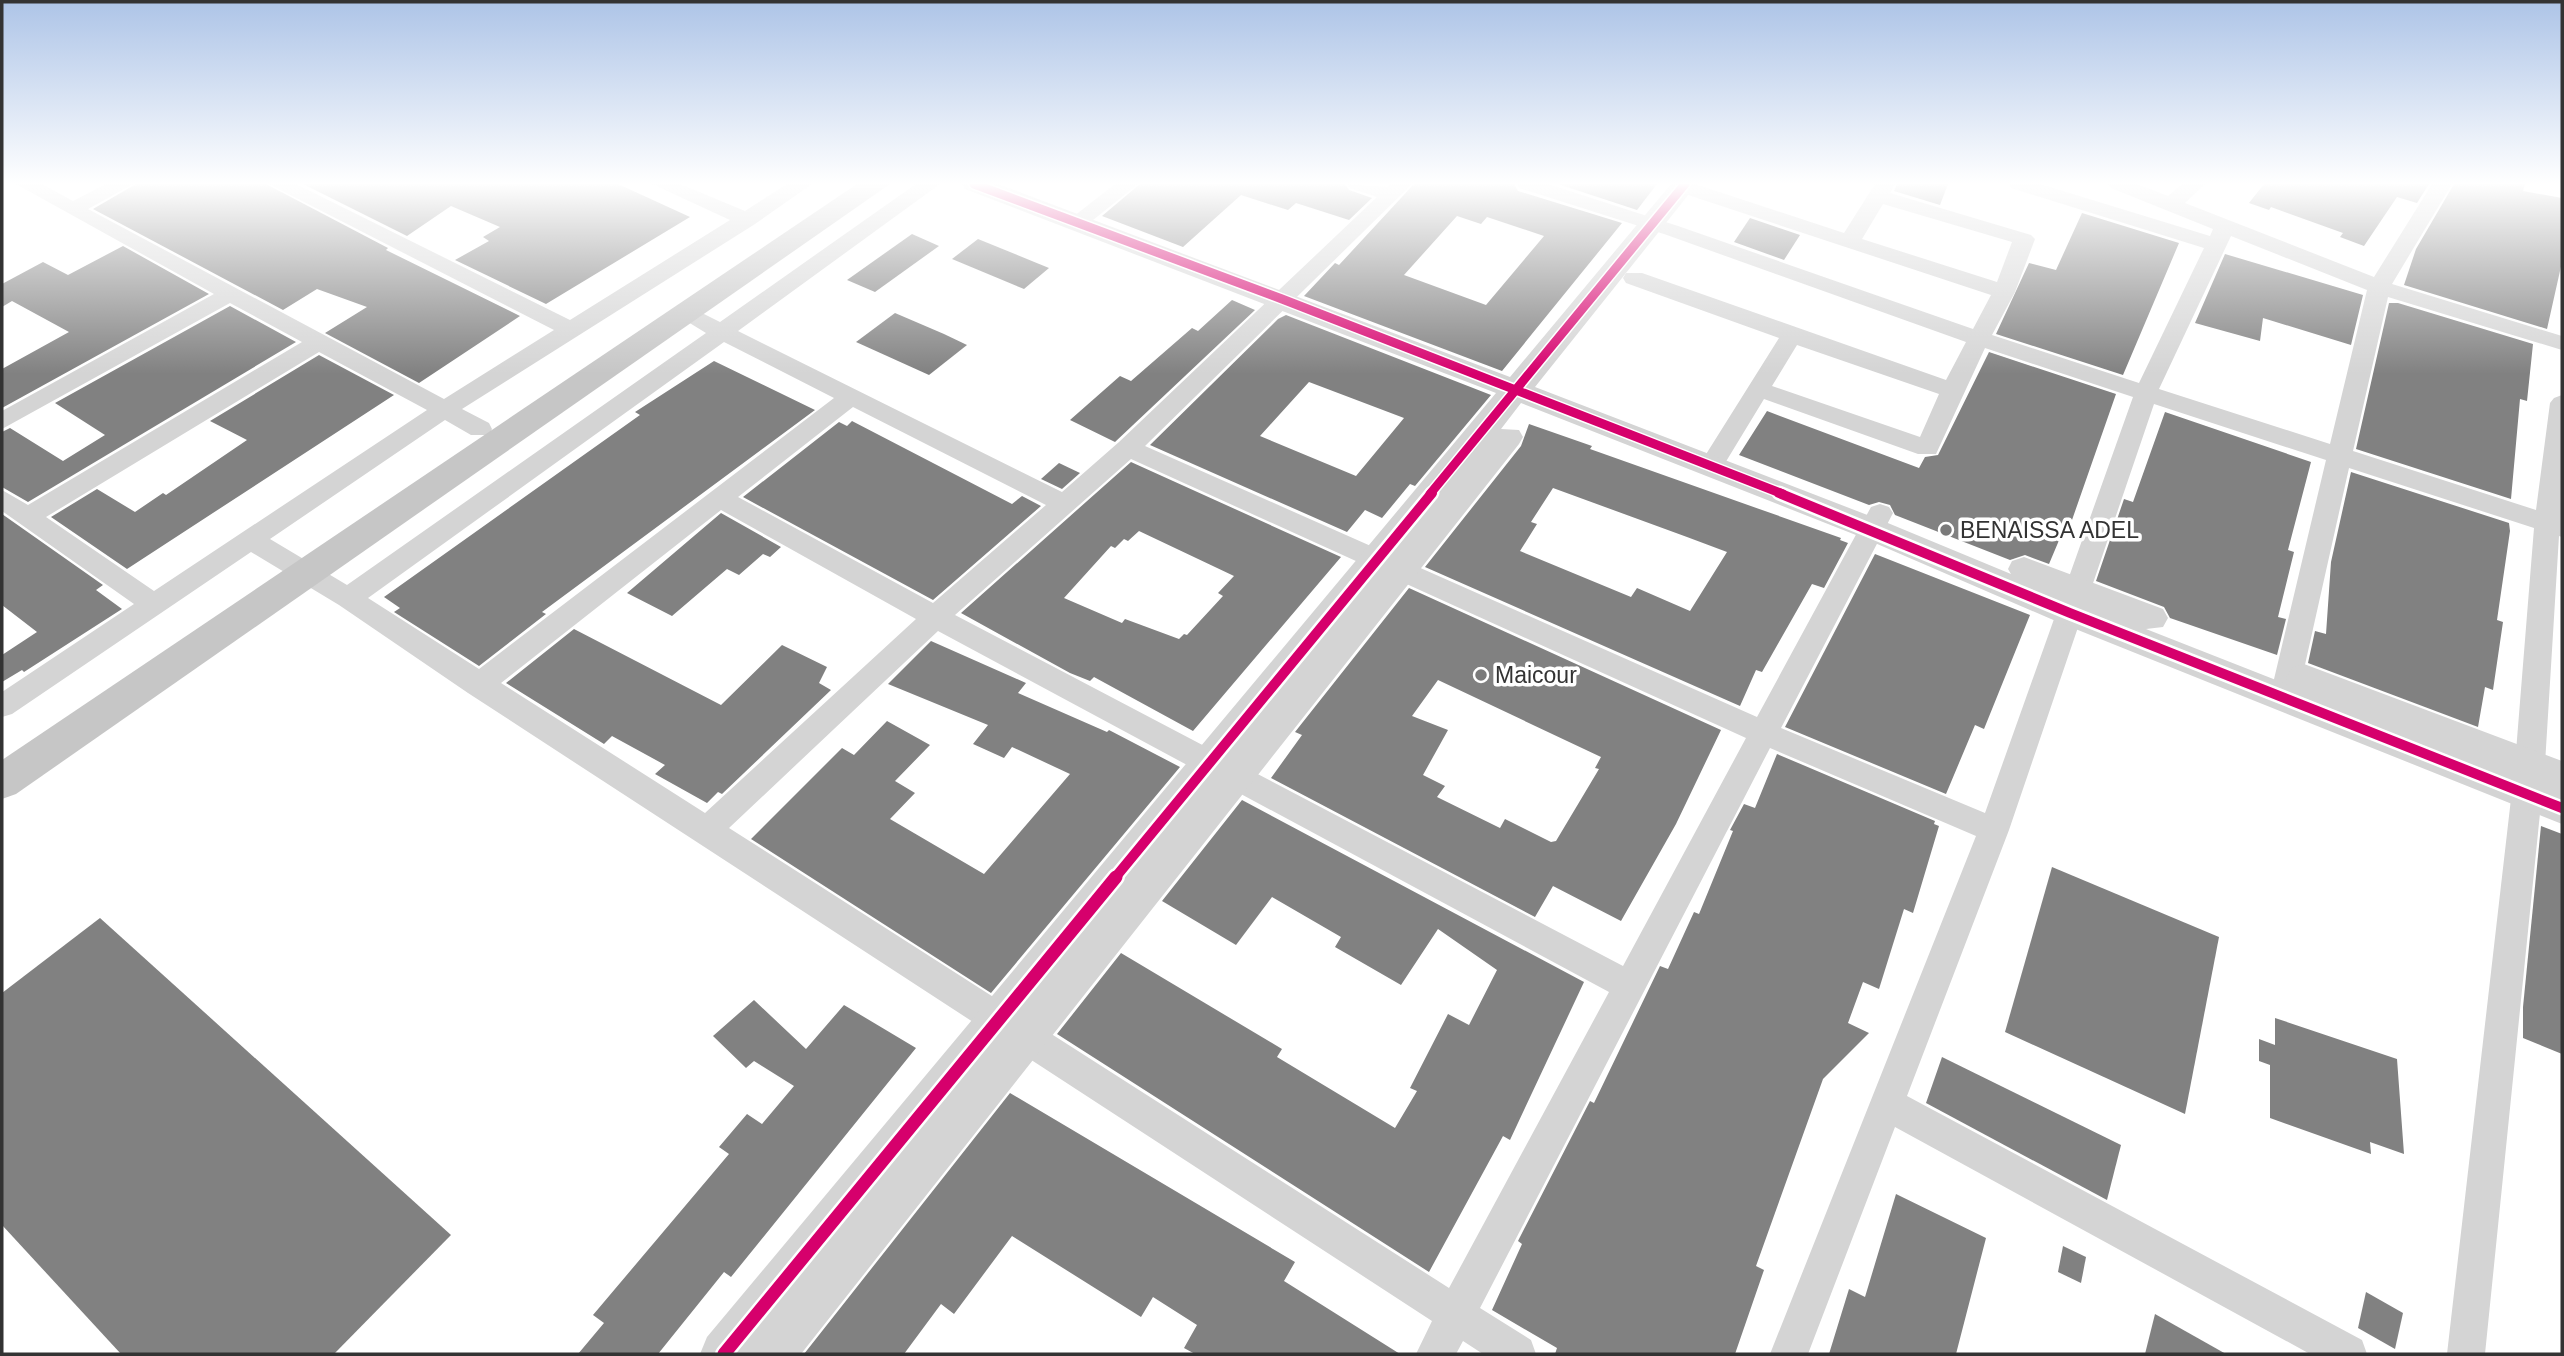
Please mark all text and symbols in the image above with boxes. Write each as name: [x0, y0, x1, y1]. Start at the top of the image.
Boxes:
place label: BENAISSA ADEL: [1960, 517, 2139, 543]
marker: BENAISSA ADEL: [1938, 522, 1954, 538]
place label: Maicour: [1495, 662, 1577, 688]
marker: Maicour: [1473, 667, 1489, 683]

